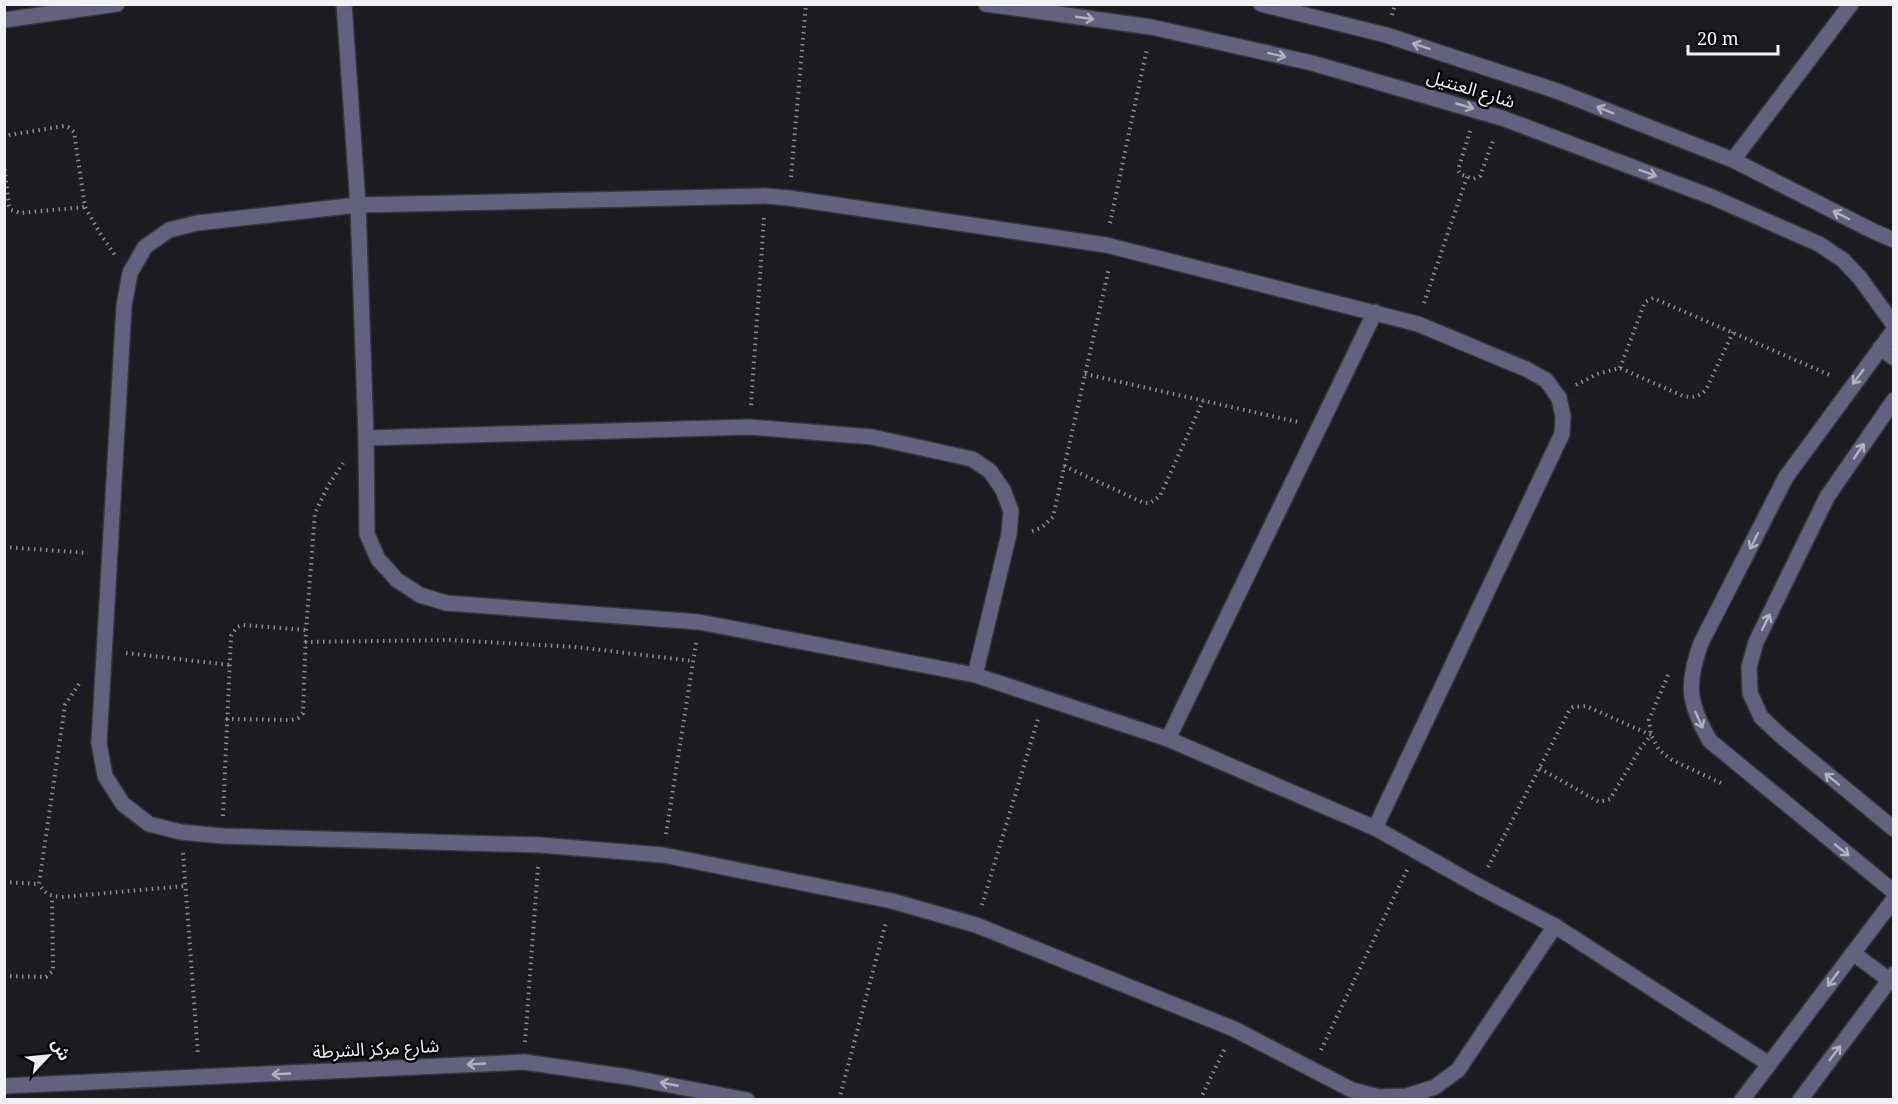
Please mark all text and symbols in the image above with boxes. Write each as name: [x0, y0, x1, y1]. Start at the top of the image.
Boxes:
one-way arrow: [1075, 13, 1095, 24]
scale bar: [1688, 18, 1778, 56]
text: 20 m: [1697, 26, 1739, 50]
one-way arrow: [1412, 40, 1431, 51]
one-way arrow: [1266, 50, 1286, 61]
street label: شارع العنتيل: [1423, 63, 1518, 116]
one-way arrow: [1455, 101, 1474, 112]
one-way arrow: [1597, 104, 1615, 115]
one-way arrow: [1638, 168, 1657, 179]
one-way arrow: [1832, 209, 1850, 220]
one-way arrow: [1852, 368, 1865, 384]
one-way arrow: [1853, 443, 1865, 459]
one-way arrow: [1747, 531, 1759, 549]
one-way arrow: [1761, 613, 1772, 631]
one-way arrow: [1694, 710, 1705, 728]
one-way arrow: [1824, 772, 1840, 785]
one-way arrow: [1833, 843, 1849, 856]
one-way arrow: [1827, 971, 1840, 987]
north arrow: [18, 1026, 78, 1086]
street label: شارع مركز الشرطة: [312, 1033, 440, 1066]
text: ش: [47, 1035, 76, 1064]
one-way arrow: [1829, 1045, 1841, 1061]
one-way arrow: [466, 1058, 486, 1069]
one-way arrow: [272, 1068, 292, 1079]
one-way arrow: [660, 1078, 679, 1089]

